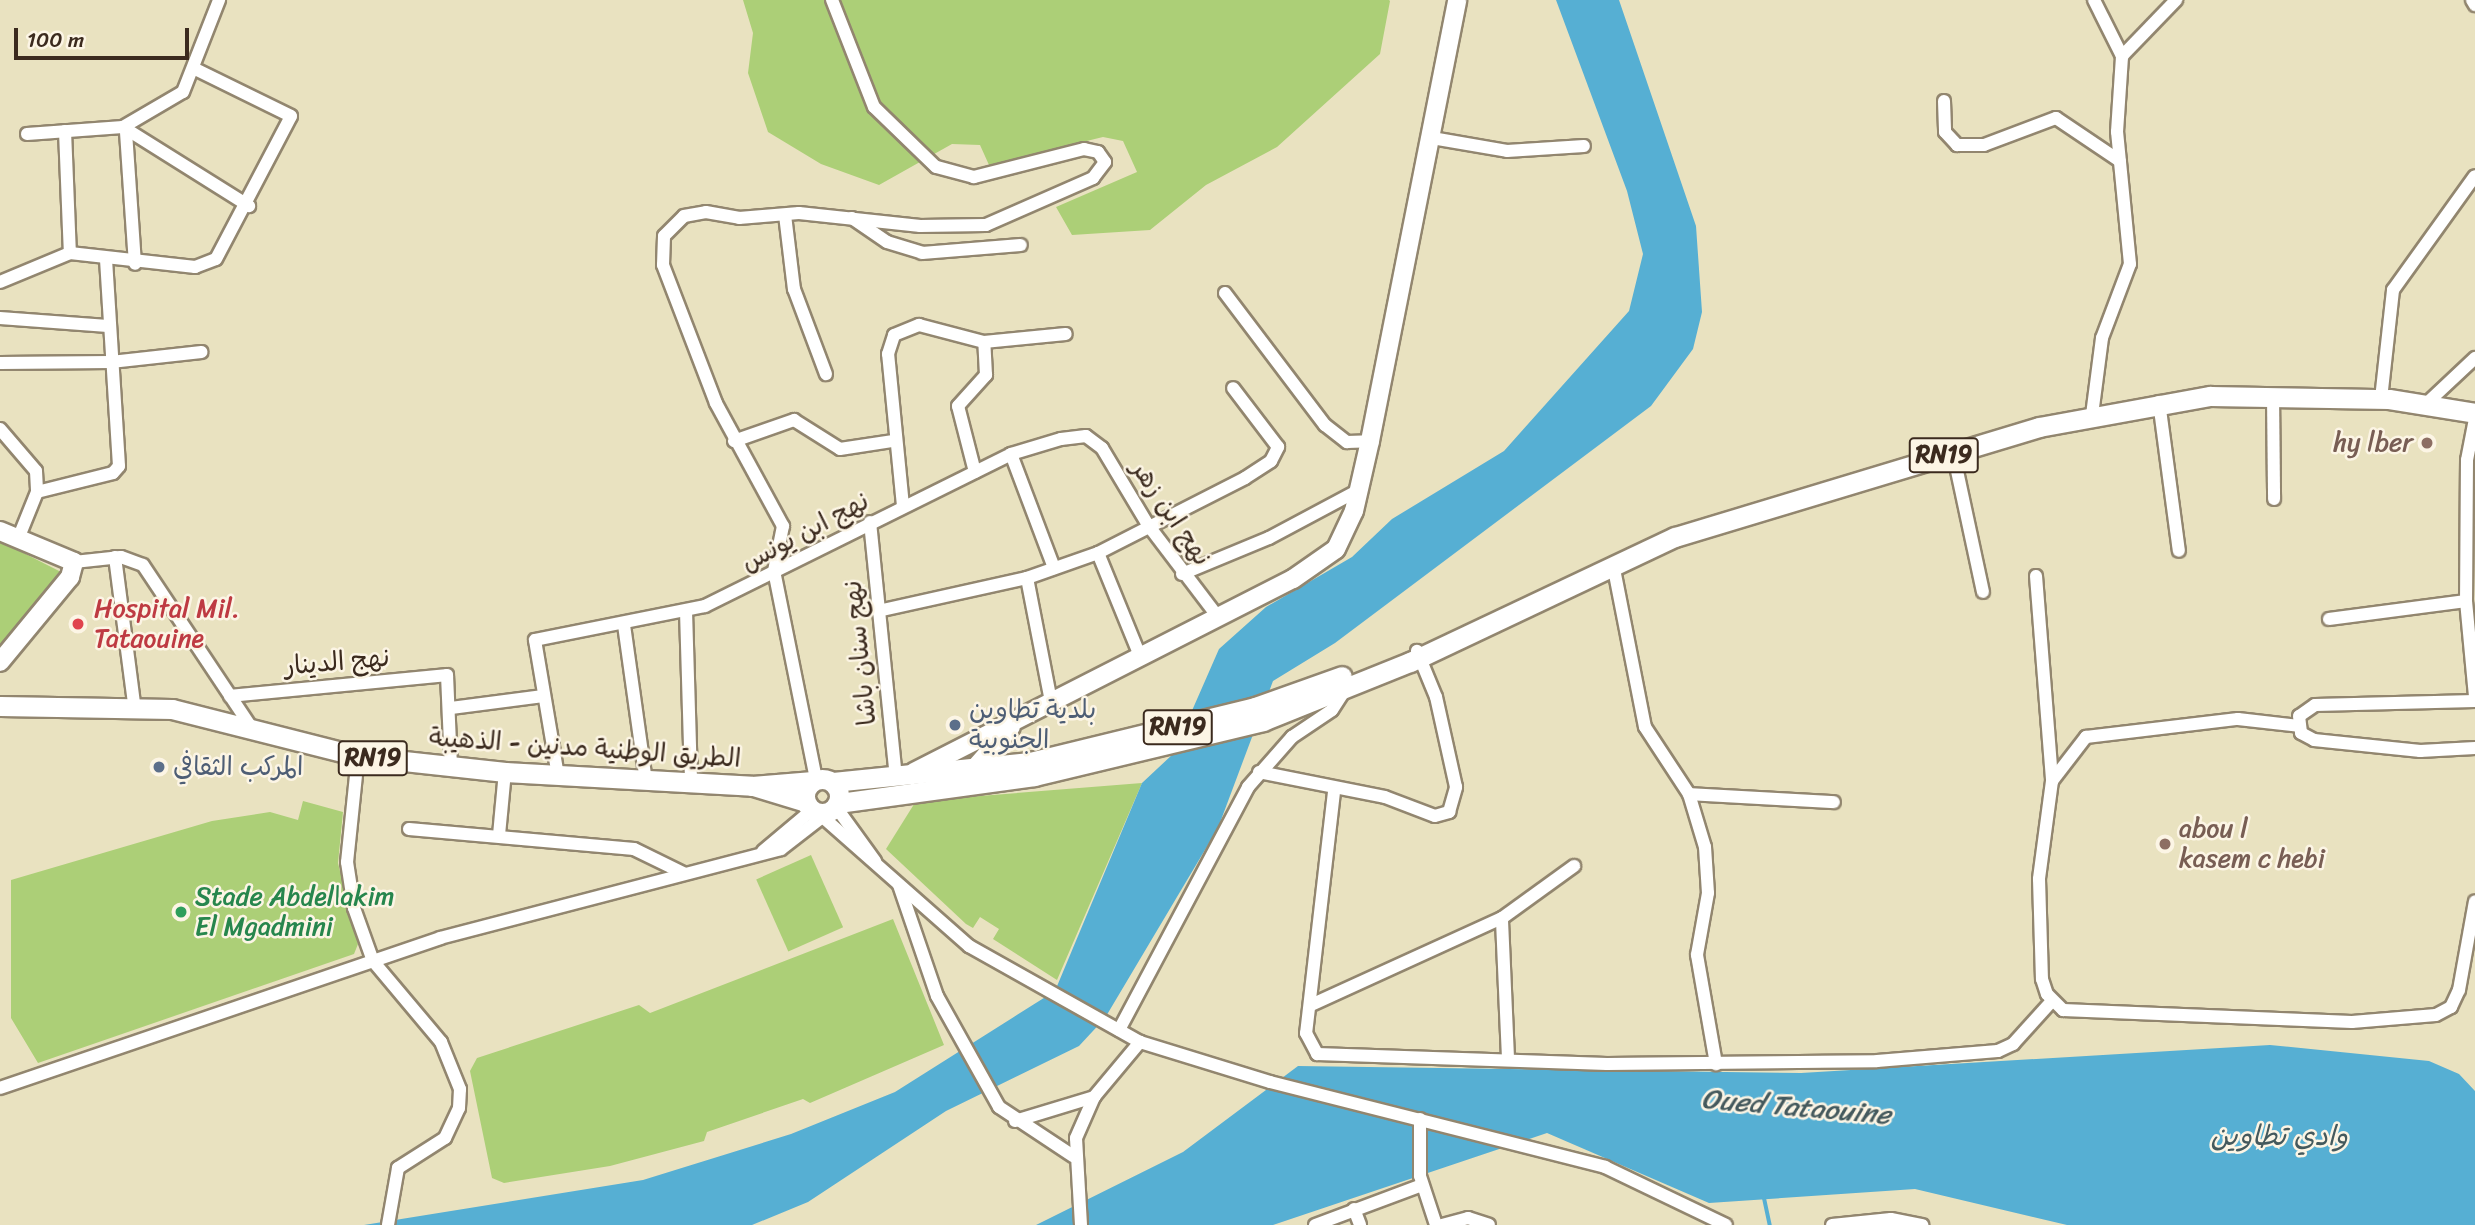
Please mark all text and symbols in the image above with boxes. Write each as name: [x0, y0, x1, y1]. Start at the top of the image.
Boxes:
scale bar: [18, 14, 192, 58]
text: 100 m: [27, 21, 84, 59]
place label: hy lber: [2334, 427, 2413, 459]
road number: RN19: [1907, 434, 1981, 476]
marker: hy lber: [2419, 435, 2435, 451]
street label: نهج ابن زهر: [1124, 454, 1218, 572]
street label: نهج ابن يونس: [736, 485, 874, 579]
street label: نهج سنان باشا: [837, 579, 883, 727]
place label: Hospital Mil. Tataouine: [94, 593, 240, 654]
marker: Hospital Mil. Tataouine: [68, 614, 88, 634]
street label: نهج الدينار: [283, 642, 391, 682]
place label: بلدية تطاوين الجنوبية: [969, 694, 1096, 756]
road number: RN19: [1141, 706, 1215, 748]
marker: بلدية تطاوين الجنوبية: [947, 717, 963, 733]
street label: الطريق الوطنية مدنين - الذهيبة: [428, 722, 742, 774]
road number: RN19: [336, 738, 410, 778]
place label: المركب الثقافي: [173, 751, 303, 783]
marker: المركب الثقافي: [151, 759, 167, 775]
place label: abou l kasem c hebi: [2179, 813, 2326, 874]
marker: abou l kasem c hebi: [2157, 836, 2173, 852]
place label: Stade Abdelاakim El Mgadmini: [195, 881, 396, 942]
marker: Stade Abdelاakim El Mgadmini: [173, 904, 189, 920]
water label: Oued Tataouine: [1701, 1082, 1891, 1132]
water label: وادي تطاوين: [2210, 1119, 2348, 1153]

